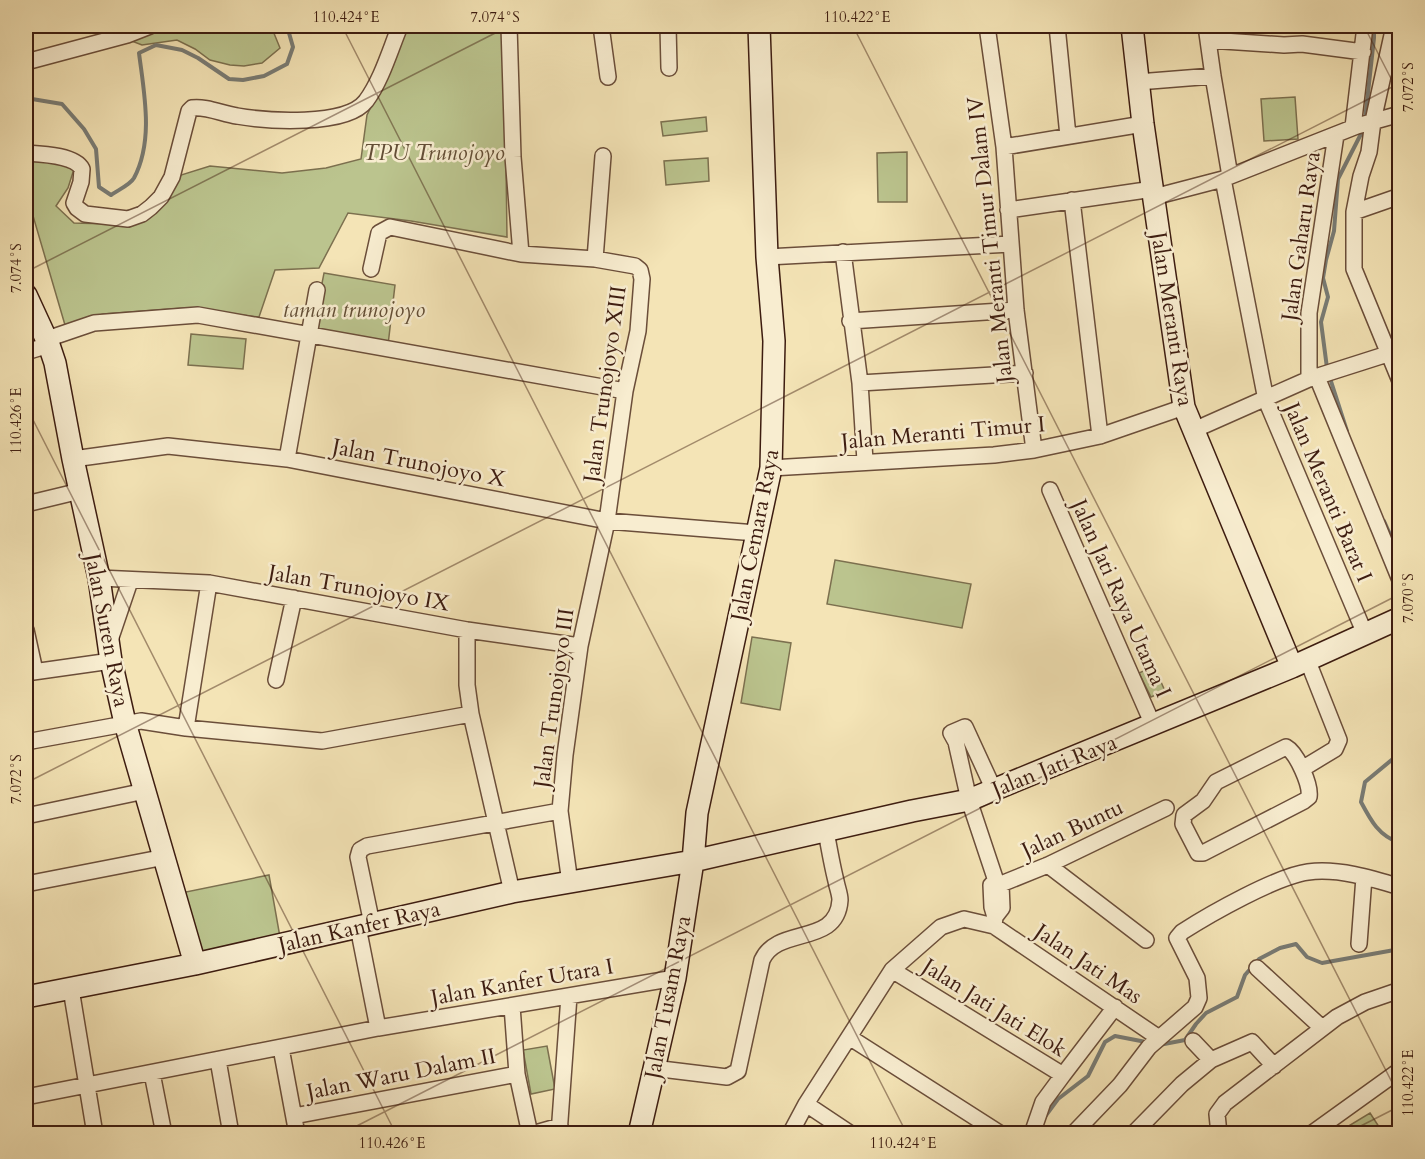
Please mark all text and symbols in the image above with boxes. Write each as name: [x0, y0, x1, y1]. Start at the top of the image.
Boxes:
text: 110.424°E: [313, 7, 379, 27]
text: 7.074°S: [470, 7, 520, 27]
text: 110.422°E: [824, 7, 890, 27]
text: 7.072°S: [1398, 62, 1418, 112]
street label: Jalan Meranti Timur Dalam IV: [960, 94, 1020, 388]
park label: TPU Trunojoyo: [363, 138, 505, 168]
street label: Jalan Gaharu Raya: [1274, 149, 1328, 326]
street label: Jalan Meranti Raya: [1143, 227, 1201, 409]
text: 7.074°S: [6, 243, 26, 293]
street label: Jalan Trunojoyo XIII: [576, 284, 634, 487]
park label: taman trunojoyo: [283, 295, 425, 325]
text: 110.426°E: [6, 388, 26, 454]
street label: Jalan Meranti Barat I: [1275, 395, 1380, 587]
street label: Jalan Meranti Timur I: [837, 409, 1046, 457]
street label: Jalan Trunojoyo X: [327, 431, 509, 495]
street label: Jalan Cemara Raya: [723, 446, 786, 627]
street label: Jalan Jati Raya Utama I: [1063, 492, 1178, 702]
street label: Jalan Suren Raya: [77, 548, 137, 710]
street label: Jalan Trunojoyo IX: [263, 557, 452, 619]
text: 7.070°S: [1398, 573, 1418, 623]
street label: Jalan Trunojoyo III: [526, 606, 581, 793]
street label: Jalan Jati Raya: [985, 727, 1122, 806]
text: 7.072°S: [6, 754, 26, 804]
street label: Jalan Buntu: [1014, 792, 1128, 867]
street label: Jalan Kanfer Raya: [272, 894, 444, 961]
street label: Jalan Tusam Raya: [637, 912, 699, 1084]
street label: Jalan Jati Mas: [1026, 915, 1148, 1011]
street label: Jalan Jati Jati Elok: [914, 950, 1073, 1064]
street label: Jalan Kanfer Utara I: [426, 951, 616, 1013]
street label: Jalan Waru Dalam II: [301, 1041, 498, 1108]
text: 110.422°E: [1398, 1050, 1418, 1116]
text: 110.426°E: [359, 1133, 425, 1153]
text: 110.424°E: [870, 1133, 936, 1153]

